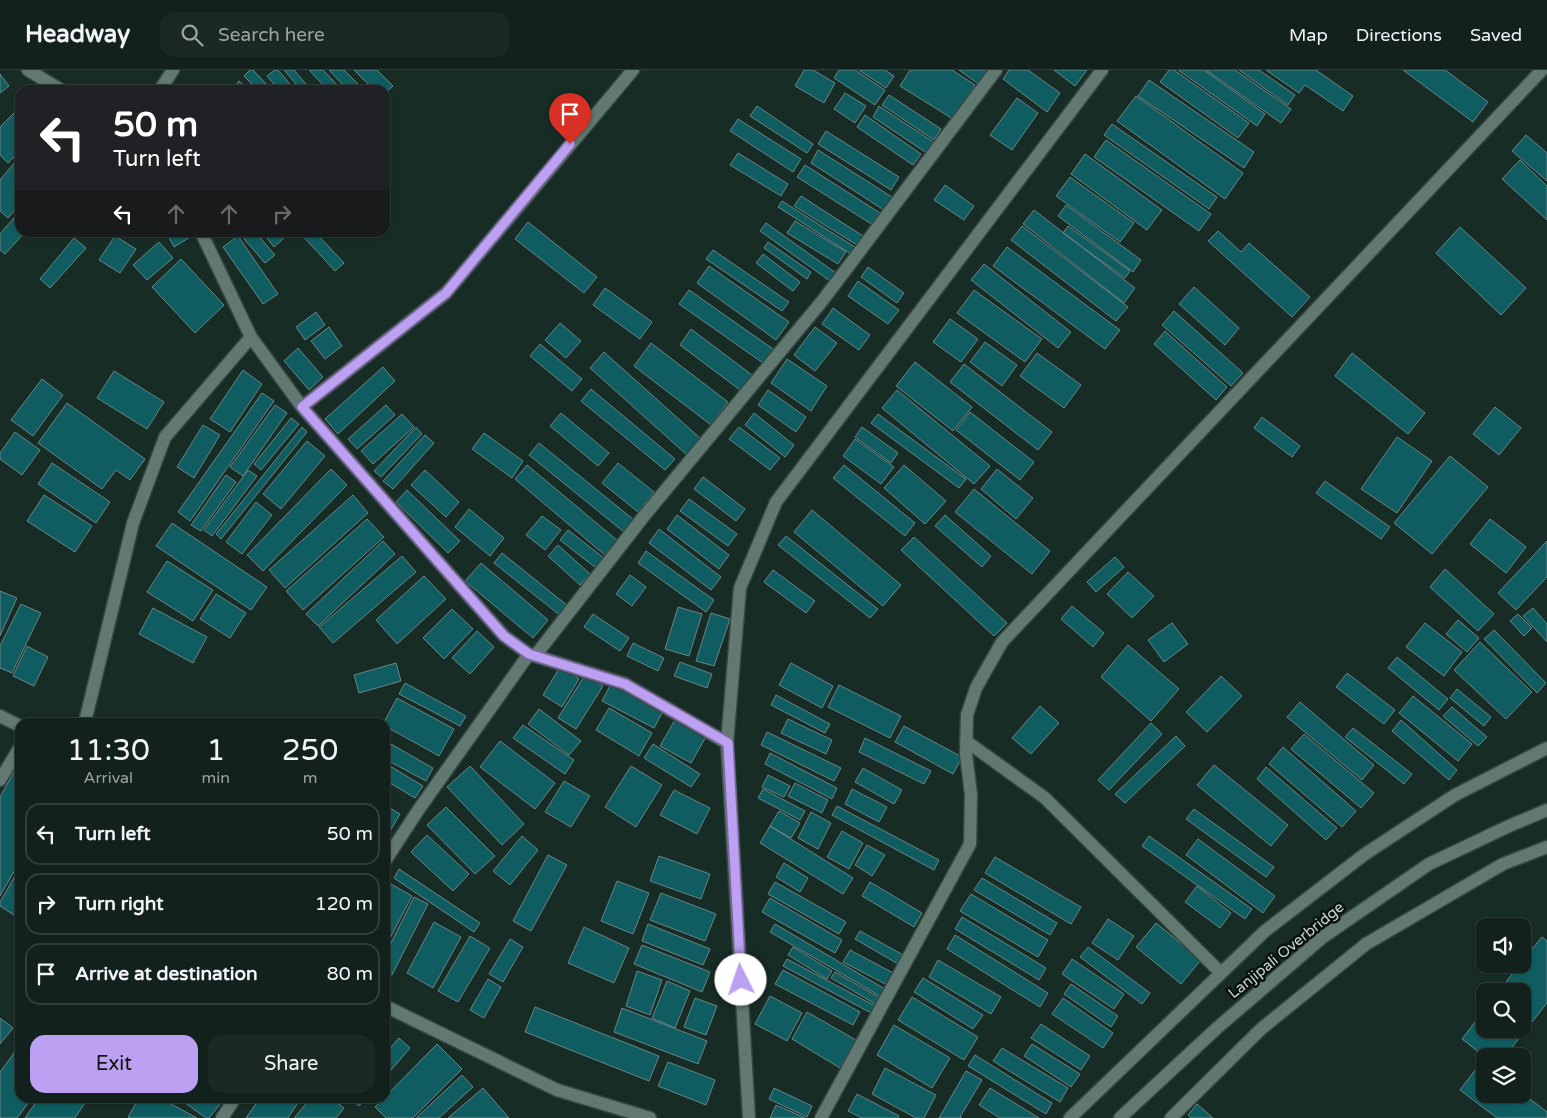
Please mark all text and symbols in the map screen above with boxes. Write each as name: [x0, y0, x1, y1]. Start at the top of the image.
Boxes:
search box: [160, 12, 510, 57]
text: Headway: [25, 20, 130, 49]
icon: search: [178, 21, 206, 49]
text: Search here: [218, 24, 325, 46]
text: Map: [1289, 24, 1328, 46]
text: Directions: [1356, 24, 1442, 46]
text: Saved: [1470, 24, 1522, 46]
pin: [549, 93, 591, 144]
icon: arrive: [556, 100, 584, 128]
text: 50 m: [113, 104, 198, 146]
icon: left: [30, 105, 95, 170]
text: Turn left: [113, 146, 201, 172]
icon: left: [109, 200, 137, 228]
icon: ahead: [162, 200, 190, 228]
icon: ahead: [215, 200, 243, 228]
icon: right: [268, 200, 296, 228]
text: 11:30: [67, 732, 150, 769]
text: 1: [206, 732, 225, 769]
text: 250: [282, 732, 338, 769]
text: Arrival: [84, 768, 133, 788]
text: min: [202, 768, 230, 788]
text: m: [303, 768, 317, 788]
icon: left: [32, 820, 60, 848]
text: Turn left: [75, 823, 151, 845]
text: 50 m: [327, 823, 373, 845]
icon: right: [32, 890, 60, 918]
text: Turn right: [75, 893, 163, 915]
text: 120 m: [315, 893, 373, 915]
street label: Lanjipali Overbridge: [1225, 898, 1347, 1002]
map controls: [1476, 918, 1531, 1103]
button: sound: [1476, 918, 1531, 973]
position arrow: [714, 953, 766, 1005]
icon: arrive: [32, 960, 60, 988]
text: Arrive at destination: [75, 963, 258, 985]
text: 80 m: [327, 963, 373, 985]
button: search: [1476, 983, 1531, 1038]
button: Exit: [30, 1035, 198, 1093]
button: Share: [208, 1035, 375, 1093]
button: layers: [1476, 1048, 1531, 1103]

